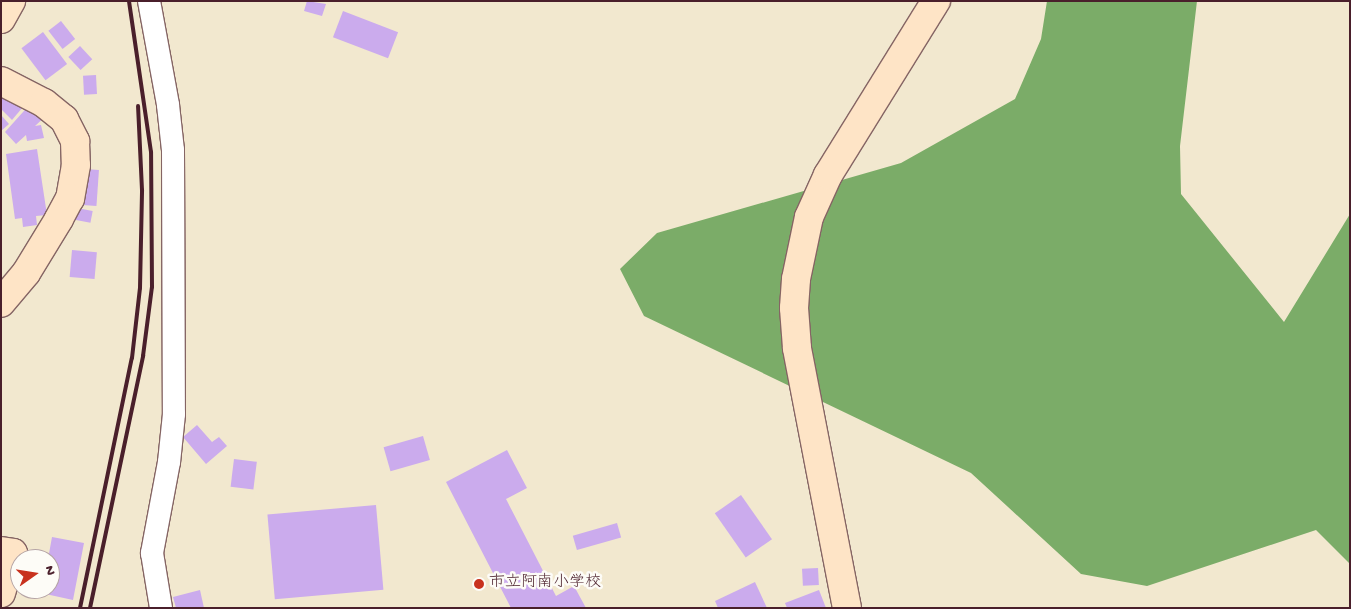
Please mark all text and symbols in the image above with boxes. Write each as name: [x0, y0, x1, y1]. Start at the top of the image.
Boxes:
north arrow: [10, 549, 60, 599]
text: N: [40, 564, 58, 577]
place label: 市立阿南小学校: [489, 574, 601, 594]
marker: 市立阿南小学校: [473, 578, 485, 590]

